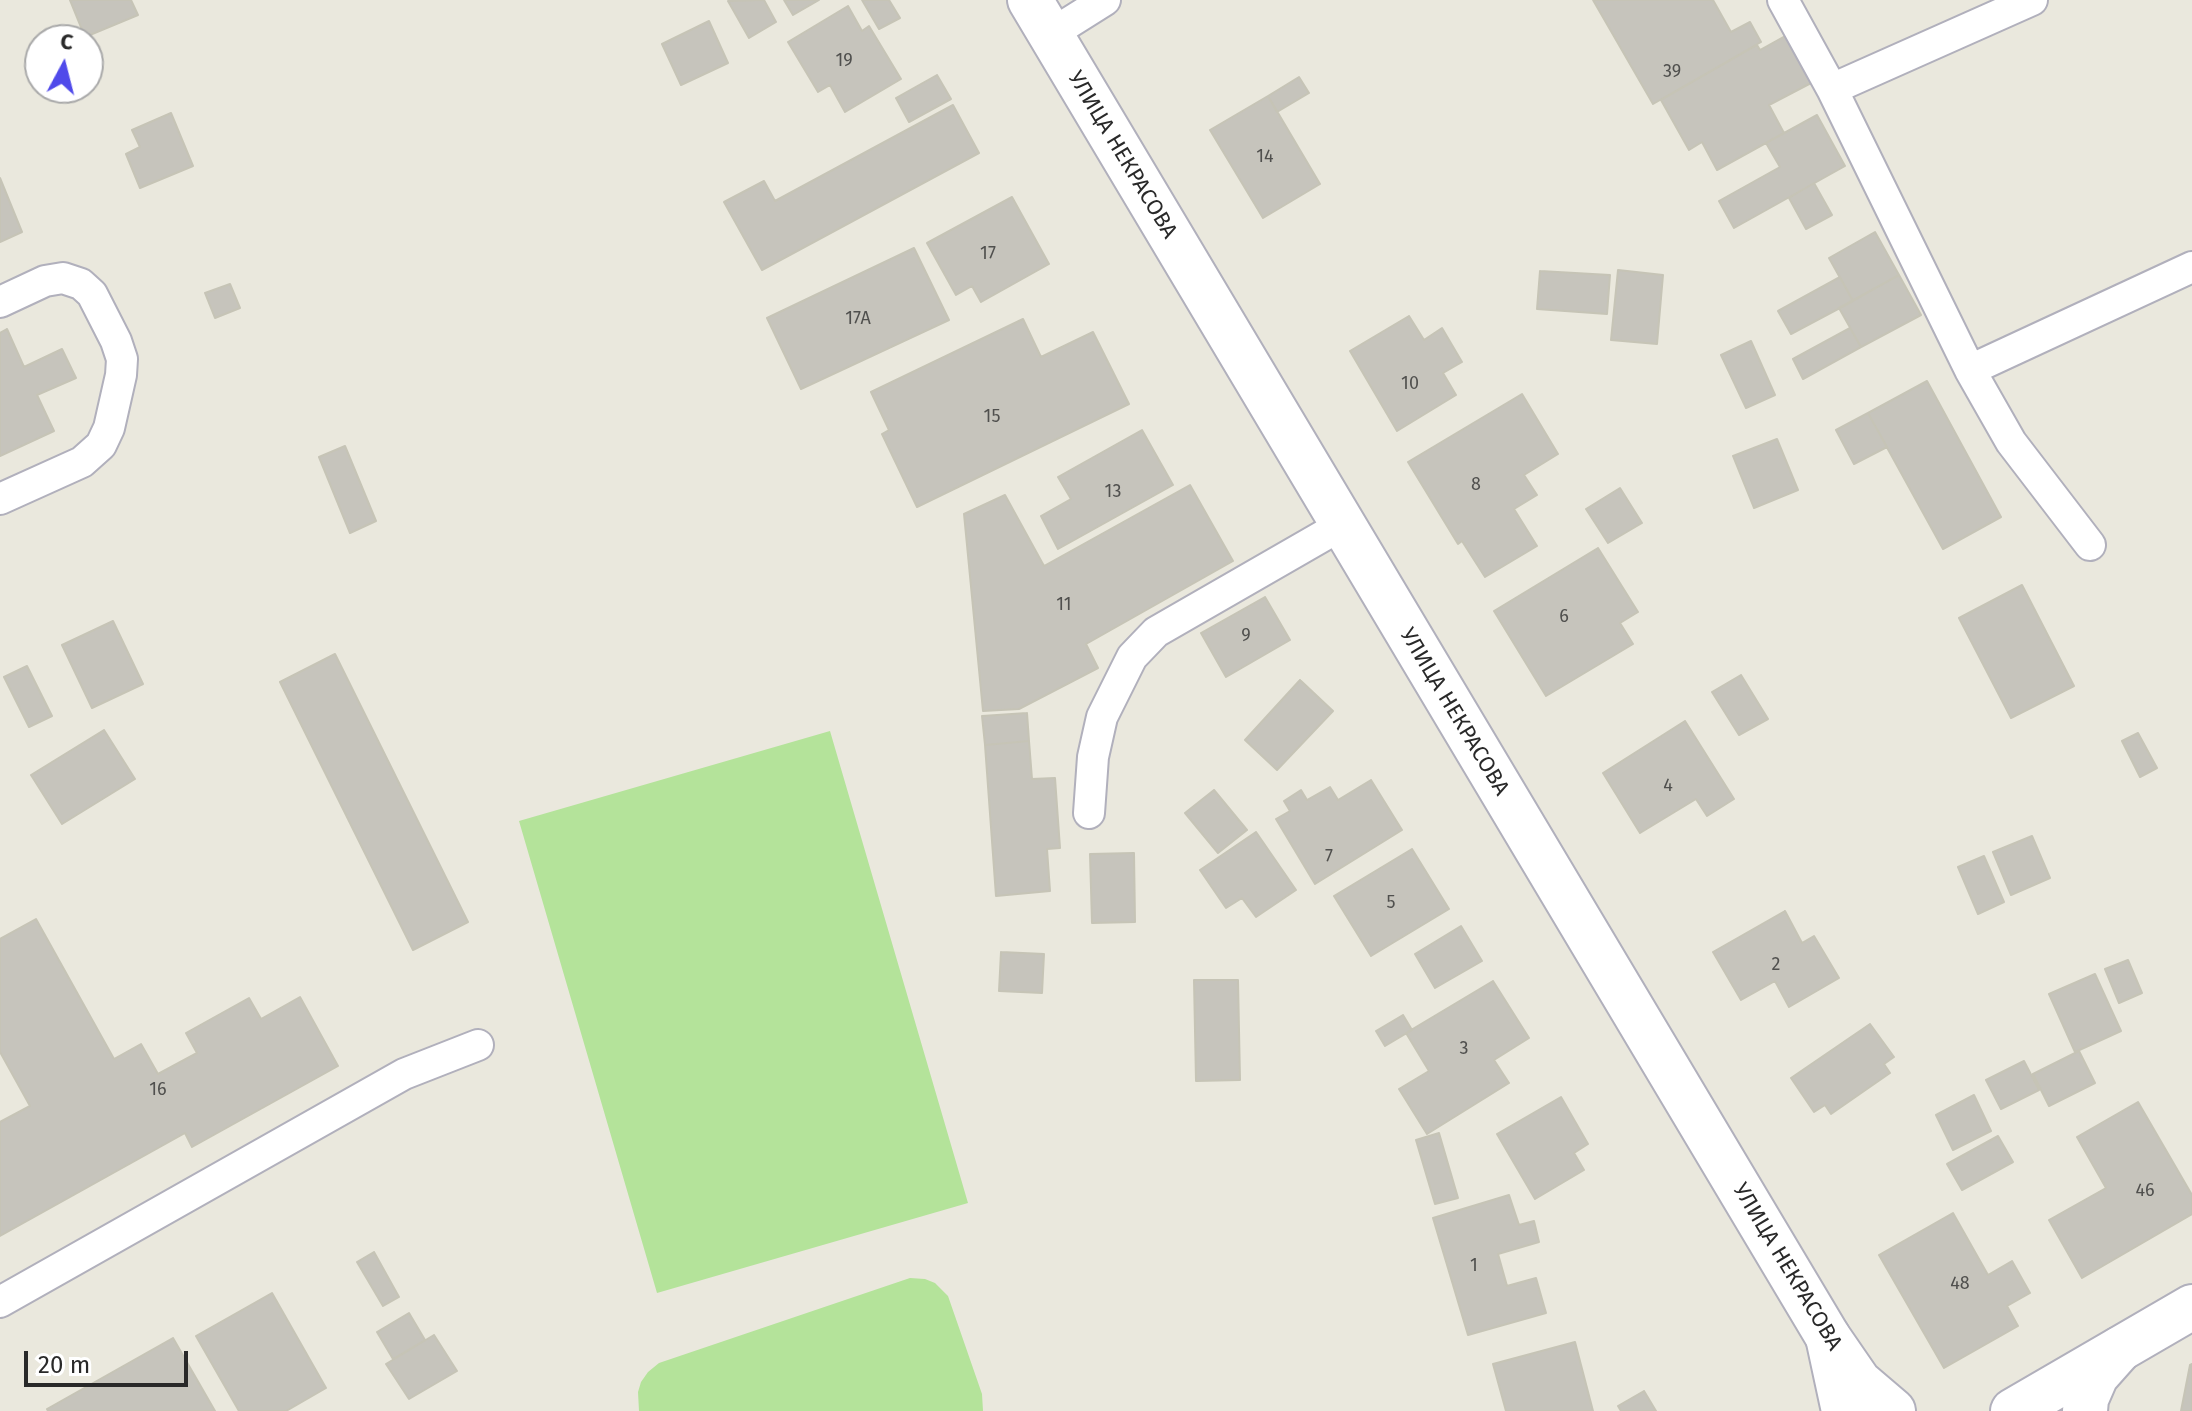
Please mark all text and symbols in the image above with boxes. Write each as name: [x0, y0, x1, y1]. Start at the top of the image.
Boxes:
north arrow: [24, 24, 104, 104]
text: С: [59, 27, 75, 56]
house number: 19: [835, 50, 853, 72]
house number: 39: [1663, 61, 1681, 83]
street label: УЛИЦА НЕКРАСОВА: [1062, 67, 1182, 243]
house number: 14: [1256, 146, 1274, 168]
house number: 17: [980, 243, 996, 265]
house number: 17А: [845, 308, 871, 330]
house number: 10: [1401, 373, 1419, 395]
house number: 15: [984, 406, 1000, 428]
house number: 8: [1471, 474, 1481, 496]
house number: 13: [1105, 481, 1121, 503]
house number: 11: [1056, 594, 1072, 616]
house number: 6: [1559, 606, 1569, 628]
street label: УЛИЦА НЕКРАСОВА: [1394, 624, 1514, 800]
house number: 9: [1241, 625, 1251, 647]
house number: 4: [1663, 775, 1673, 797]
house number: 7: [1325, 846, 1333, 868]
house number: 5: [1386, 892, 1396, 914]
house number: 2: [1772, 954, 1780, 976]
house number: 3: [1460, 1038, 1468, 1060]
house number: 16: [149, 1079, 167, 1101]
street label: УЛИЦА НЕКРАСОВА: [1727, 1179, 1847, 1355]
house number: 46: [2135, 1180, 2155, 1202]
house number: 1: [1470, 1255, 1478, 1277]
house number: 48: [1950, 1273, 1970, 1295]
scale bar: [28, 1335, 192, 1385]
text: 20 m: [38, 1351, 90, 1379]

